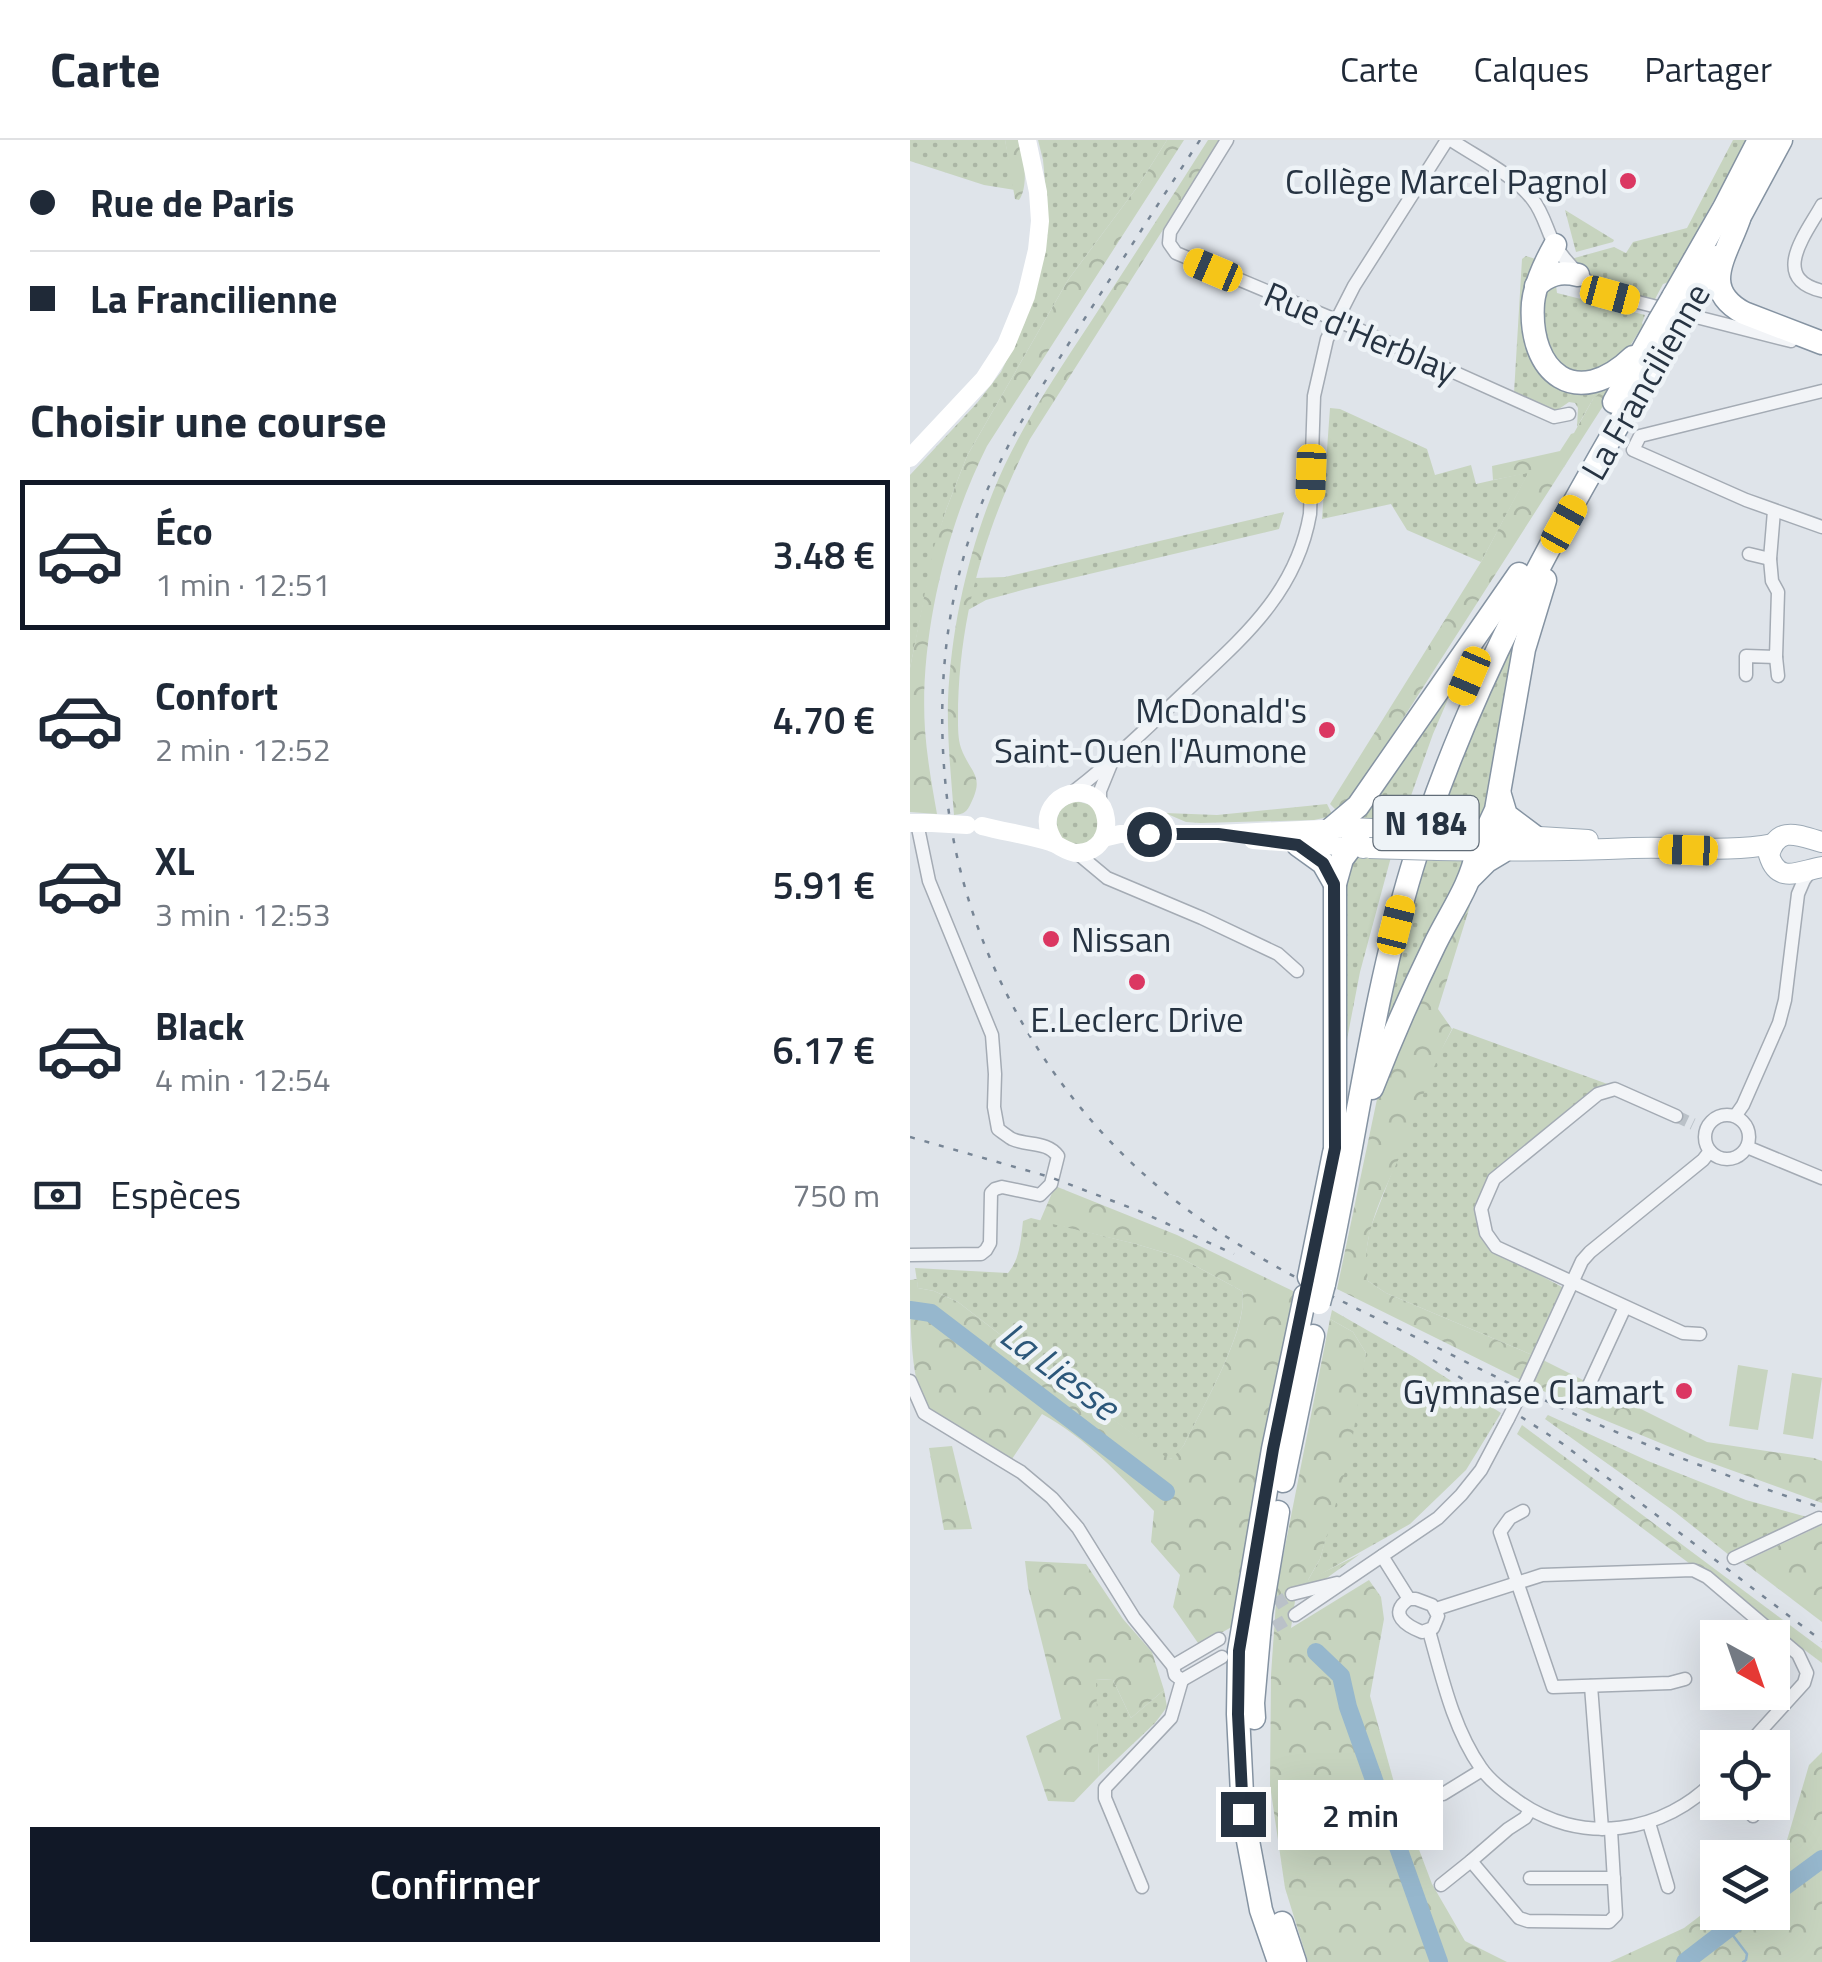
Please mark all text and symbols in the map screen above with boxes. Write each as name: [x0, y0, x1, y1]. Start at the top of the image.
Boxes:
text: Carte: [50, 33, 160, 106]
text: Carte: [1340, 42, 1419, 96]
text: Calques: [1474, 42, 1589, 96]
text: Partager: [1644, 42, 1772, 96]
place label: Collège Marcel Pagnol: [1285, 154, 1608, 208]
marker: Collège Marcel Pagnol: [1617, 170, 1639, 192]
text: Rue de Paris: [90, 174, 294, 232]
car: [1180, 244, 1246, 296]
street label: Rue d'Herblay: [1256, 267, 1466, 397]
text: La Francilienne: [90, 270, 337, 328]
street label: La Francilienne: [1567, 272, 1723, 490]
car: [1577, 273, 1643, 317]
text: Choisir une course: [30, 386, 387, 454]
car: [1295, 443, 1327, 505]
car: [1536, 490, 1592, 558]
text: Éco: [155, 502, 213, 560]
icon: car: [35, 510, 125, 600]
text: 3.48 €: [772, 526, 875, 584]
text: 1 min · 12:51: [155, 560, 331, 608]
car: [1443, 643, 1495, 709]
text: Confort: [155, 667, 278, 725]
icon: car: [35, 675, 125, 765]
place label: McDonald's Saint-Ouen l'Aumone: [994, 683, 1307, 777]
text: 4.70 €: [772, 691, 875, 749]
marker: McDonald's Saint-Ouen l'Aumone: [1316, 719, 1338, 741]
text: 2 min · 12:52: [155, 725, 331, 773]
road number: N 184: [1374, 796, 1478, 850]
route start: [1127, 812, 1172, 857]
text: XL: [155, 832, 195, 890]
car: [1657, 834, 1719, 866]
icon: car: [35, 840, 125, 930]
text: 5.91 €: [772, 856, 875, 914]
text: 3 min · 12:53: [155, 890, 331, 938]
car: [1374, 892, 1418, 958]
place label: Nissan: [1071, 912, 1171, 966]
marker: Nissan: [1040, 928, 1062, 950]
marker: E.Leclerc Drive: [1126, 971, 1148, 993]
place label: E.Leclerc Drive: [1030, 992, 1244, 1046]
text: Black: [155, 997, 244, 1055]
icon: car: [35, 1005, 125, 1095]
text: 6.17 €: [772, 1021, 875, 1079]
text: 4 min · 12:54: [155, 1055, 331, 1103]
text: Espèces: [110, 1166, 241, 1224]
icon: cash: [30, 1168, 85, 1223]
text: 750 m: [792, 1171, 880, 1219]
water label: La Liesse: [988, 1306, 1133, 1435]
place label: Gymnase Clamart: [1403, 1364, 1664, 1418]
marker: Gymnase Clamart: [1673, 1380, 1695, 1402]
north arrow: [1700, 1620, 1790, 1710]
map controls: [1700, 1620, 1790, 1930]
button: locate: [1700, 1730, 1790, 1820]
callout: 2 min: [1278, 1779, 1443, 1849]
text: 2 min: [1322, 1791, 1399, 1839]
route end: [1221, 1792, 1266, 1837]
button: Confirmer: [30, 1827, 880, 1942]
button: layers: [1700, 1840, 1790, 1930]

